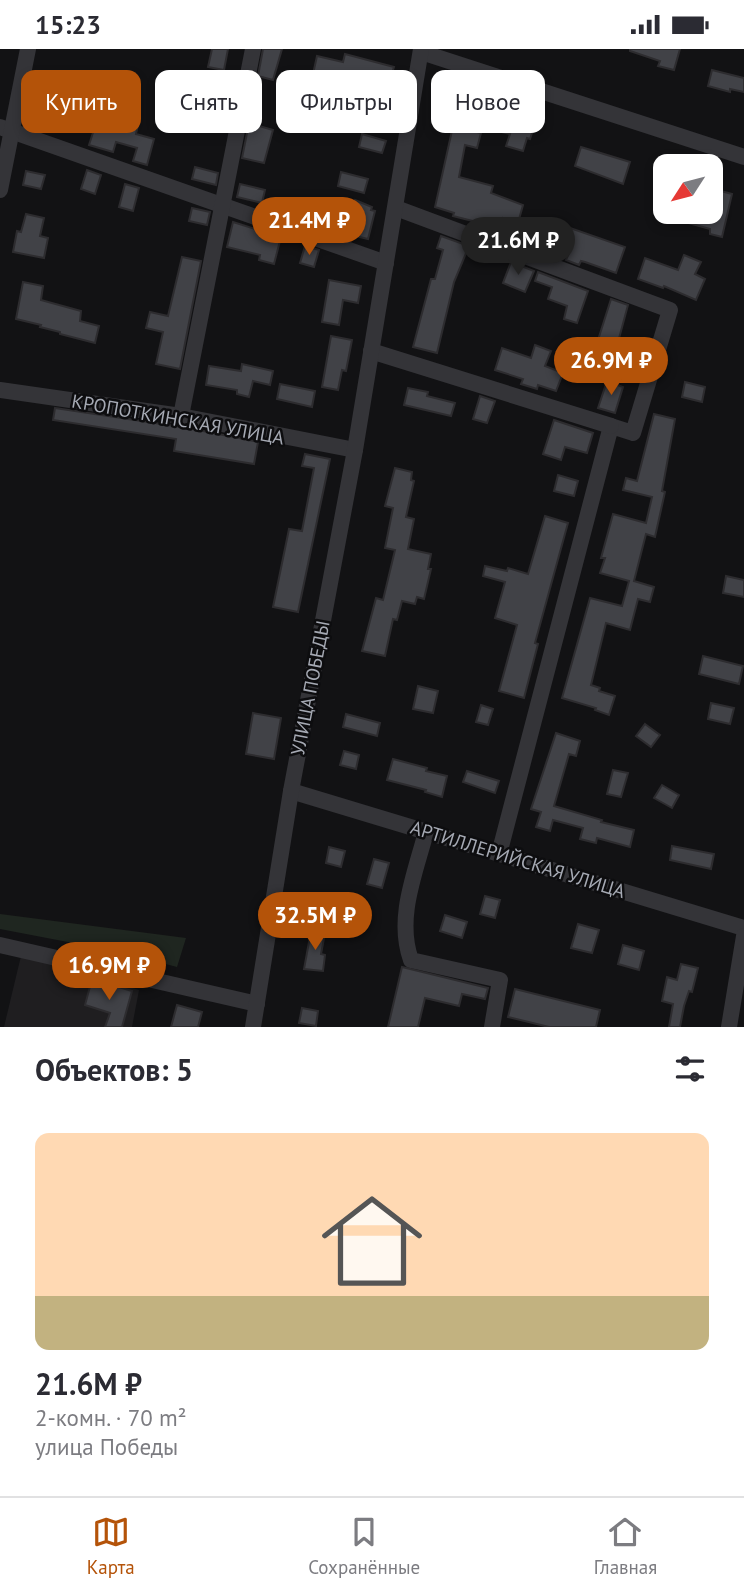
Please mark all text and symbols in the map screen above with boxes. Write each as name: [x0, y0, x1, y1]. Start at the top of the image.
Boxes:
text: 15:23: [35, 8, 101, 41]
chip: Купить: [21, 70, 141, 133]
chip: Снять: [155, 70, 262, 133]
chip: Фильтры: [276, 70, 417, 133]
chip: Новое: [431, 70, 545, 133]
north arrow: [653, 154, 723, 224]
map controls: [653, 154, 723, 224]
pin: 21.4M ₽: [244, 197, 374, 257]
text: 21.4M ₽: [268, 205, 350, 234]
pin: 21.6M ₽: [453, 217, 583, 277]
text: 21.6M ₽: [477, 225, 559, 254]
pin: 26.9M ₽: [546, 337, 676, 397]
text: 26.9M ₽: [570, 345, 652, 374]
street label: КРОПОТКИНСКАЯ УЛИЦА: [70, 389, 286, 449]
street label: УЛИЦА ПОБЕДЫ: [285, 619, 335, 757]
street label: АРТИЛЛЕРИЙСКАЯ УЛИЦА: [408, 815, 628, 903]
pin: 32.5M ₽: [250, 893, 380, 952]
text: 32.5M ₽: [274, 900, 356, 929]
pin: 16.9M ₽: [44, 943, 174, 1002]
text: 16.9M ₽: [68, 950, 150, 979]
text: Объектов: 5: [35, 1050, 193, 1089]
icon: filters: [671, 1050, 709, 1088]
icon: home: [309, 1178, 435, 1304]
text: 21.6M ₽: [35, 1364, 142, 1403]
text: 2-комн. · 70 m²: [35, 1403, 187, 1432]
text: улица Победы: [35, 1432, 178, 1461]
tab: Карта: [87, 1513, 135, 1579]
tab: Сохранённые: [308, 1513, 420, 1579]
tab: Главная: [594, 1513, 657, 1579]

